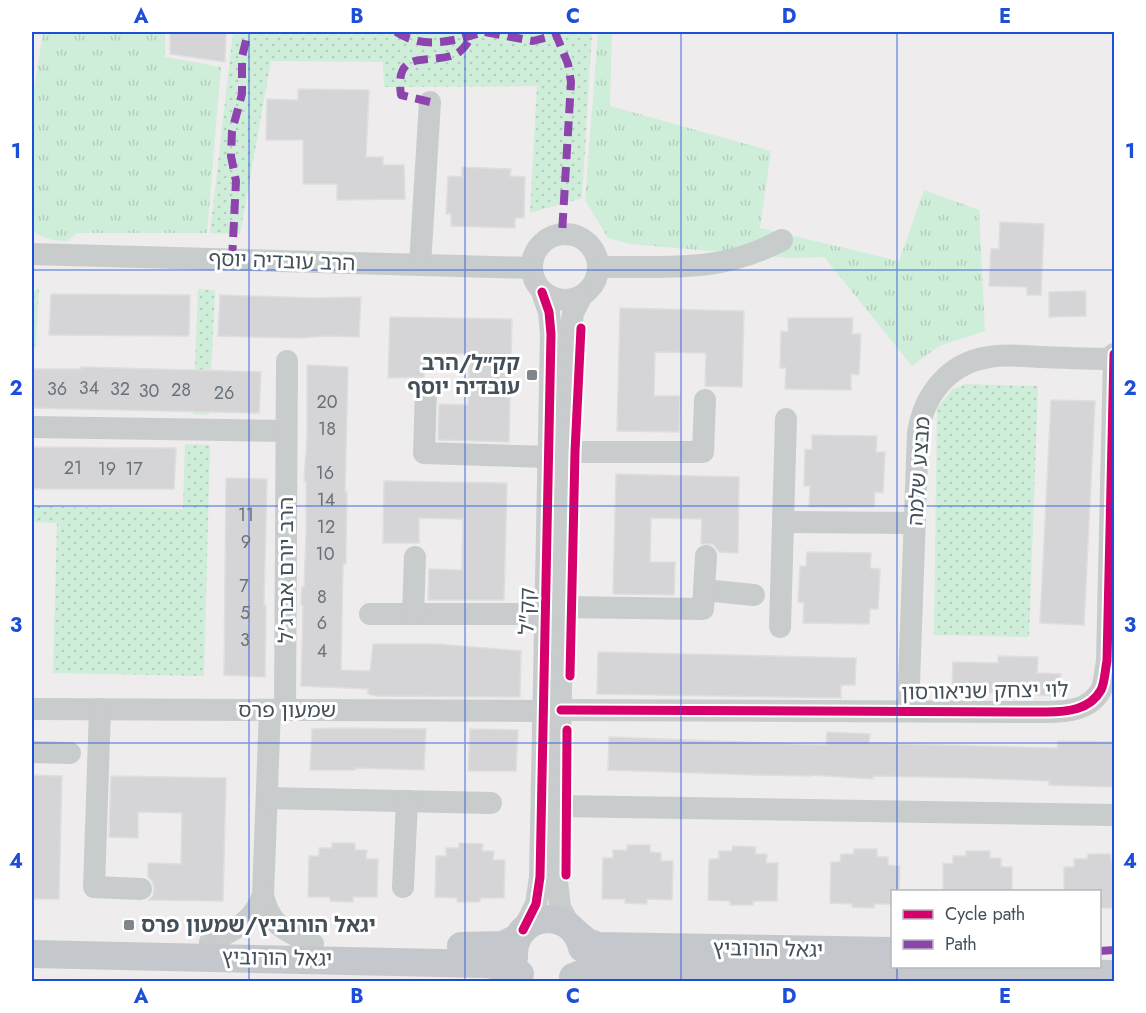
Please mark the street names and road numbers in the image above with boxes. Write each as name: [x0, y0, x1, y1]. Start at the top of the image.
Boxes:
street label: הרב עובדיה יוסף: [208, 243, 356, 279]
street label: מבצע שלמה: [900, 415, 938, 527]
street label: הרב יורם אברג'ל: [271, 497, 301, 643]
street label: קק"ל: [512, 587, 542, 635]
street label: לוי יצחק שניאורסון: [901, 675, 1069, 707]
street label: שמעון פרס: [238, 695, 336, 725]
street label: יגאל הורוביץ: [713, 933, 823, 965]
street label: יגאל הורוביץ: [222, 942, 332, 974]

